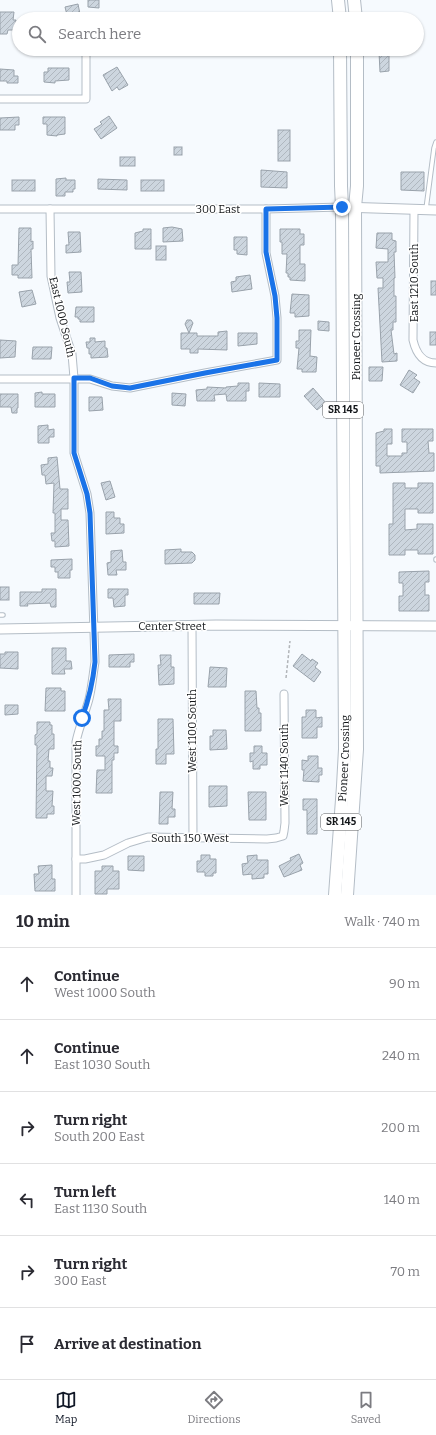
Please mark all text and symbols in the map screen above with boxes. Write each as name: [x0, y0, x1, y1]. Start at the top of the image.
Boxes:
search box: [12, 12, 424, 56]
icon: search: [26, 23, 48, 45]
text: Search here: [58, 25, 141, 43]
route end: [333, 198, 351, 216]
street label: 300 East: [196, 203, 240, 216]
street label: East 1210 South: [408, 244, 421, 322]
street label: East 1000 South: [46, 275, 78, 359]
street label: Pioneer Crossing: [350, 294, 363, 380]
road number: SR 145: [323, 402, 363, 418]
street label: Center Street: [138, 620, 206, 633]
street label: West 1100 South: [186, 689, 199, 773]
route start: [73, 709, 91, 727]
street label: Pioneer Crossing: [335, 715, 352, 802]
street label: West 1140 South: [278, 723, 291, 806]
street label: West 1000 South: [70, 740, 84, 826]
road number: SR 145: [321, 814, 361, 830]
street label: South 150 West: [151, 832, 229, 845]
text: 10 min: [16, 911, 70, 932]
text: Walk · 740 m: [344, 914, 420, 929]
text: Continue: [54, 967, 120, 985]
icon: ahead: [16, 973, 38, 995]
text: 90 m: [389, 976, 420, 991]
text: West 1000 South: [54, 985, 156, 1000]
text: Continue: [54, 1039, 120, 1057]
icon: ahead: [16, 1045, 38, 1067]
text: 240 m: [382, 1048, 420, 1063]
text: East 1030 South: [54, 1057, 150, 1072]
text: Turn right: [54, 1111, 127, 1129]
icon: right: [16, 1117, 38, 1139]
text: 200 m: [381, 1120, 420, 1135]
text: South 200 East: [54, 1129, 145, 1144]
text: Turn left: [54, 1183, 116, 1201]
icon: left: [16, 1189, 38, 1211]
text: 140 m: [384, 1192, 420, 1207]
text: East 1130 South: [54, 1201, 147, 1216]
text: Turn right: [54, 1255, 127, 1273]
icon: right: [16, 1261, 38, 1283]
text: 70 m: [390, 1264, 420, 1279]
text: 300 East: [54, 1273, 107, 1288]
icon: arrive: [16, 1333, 38, 1355]
text: Arrive at destination: [54, 1335, 201, 1353]
tab: Map: [55, 1389, 77, 1426]
tab: Directions: [188, 1389, 240, 1426]
tab: Saved: [351, 1389, 381, 1426]

